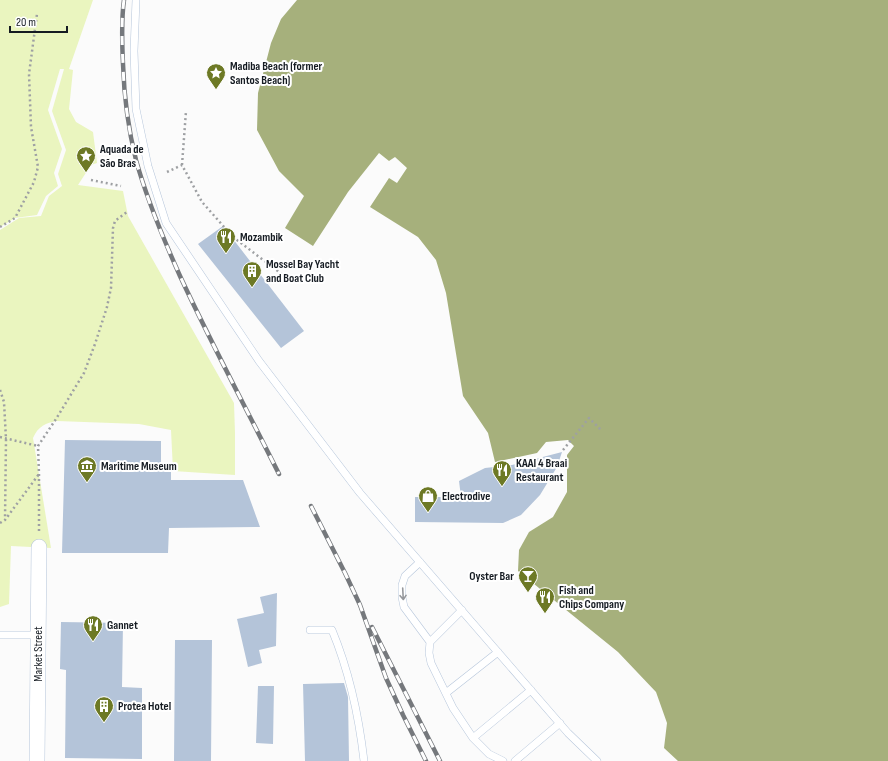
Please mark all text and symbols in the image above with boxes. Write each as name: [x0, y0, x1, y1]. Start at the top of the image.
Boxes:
scale bar: [10, 8, 67, 34]
text: 20 m: [16, 15, 36, 30]
place label: Madiba Beach (former Santos Beach): [230, 59, 323, 88]
place icon: Madiba Beach (former Santos Beach): [205, 62, 227, 90]
place label: Aquada de São Bras: [99, 142, 144, 171]
place icon: Aquada de São Bras: [75, 145, 97, 173]
restaurant icon: Mozambik: [215, 226, 237, 254]
place label: Mozambik: [240, 230, 283, 245]
place label: Mossel Bay Yacht and Boat Club: [266, 257, 339, 286]
building icon: Mossel Bay Yacht and Boat Club: [241, 260, 263, 288]
museum icon: Maritime Museum: [76, 455, 98, 483]
place label: KAAI 4 Braai Restaurant: [516, 456, 567, 485]
place label: Maritime Museum: [101, 459, 177, 474]
restaurant icon: KAAI 4 Braai Restaurant: [491, 459, 513, 487]
shop icon: Electrodive: [417, 485, 439, 513]
place label: Electrodive: [442, 489, 490, 504]
bar icon: Oyster Bar: [517, 565, 539, 593]
place label: Oyster Bar: [469, 569, 514, 584]
place label: Fish and Chips Company: [559, 583, 624, 612]
restaurant icon: Fish and Chips Company: [534, 586, 556, 614]
one-way arrow: [399, 587, 406, 600]
restaurant icon: Gannet: [82, 614, 104, 642]
place label: Gannet: [107, 618, 138, 633]
street label: Market Street: [31, 626, 46, 682]
building icon: Protea Hotel: [93, 695, 115, 723]
place label: Protea Hotel: [118, 699, 171, 714]

